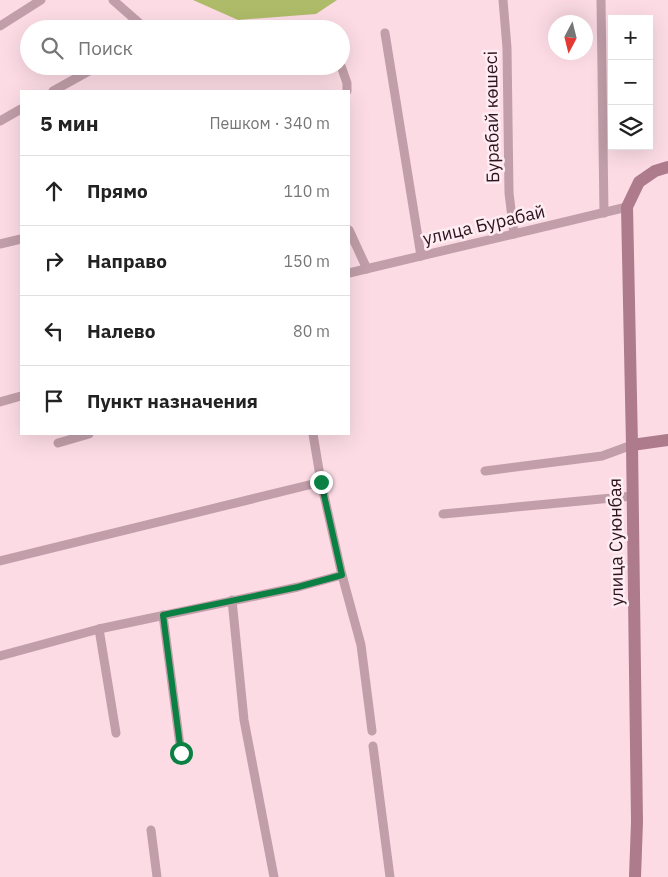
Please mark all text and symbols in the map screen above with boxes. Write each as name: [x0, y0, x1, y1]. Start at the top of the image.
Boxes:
north arrow: [548, 15, 593, 60]
map controls: [608, 15, 653, 150]
button: +: [608, 15, 653, 60]
search box: [20, 20, 350, 75]
icon: search: [38, 34, 66, 62]
text: Поиск: [78, 36, 133, 60]
street label: Бурабай көшесі: [479, 51, 504, 183]
button: −: [608, 60, 653, 105]
button: layers: [608, 105, 653, 150]
text: 5 мин: [40, 109, 99, 137]
text: Пешком · 340 m: [209, 113, 330, 133]
icon: ahead: [40, 177, 68, 205]
text: Прямо: [87, 179, 148, 203]
text: 110 m: [283, 181, 330, 201]
street label: улица Бурабай: [420, 199, 547, 250]
icon: right: [40, 247, 68, 275]
text: Направо: [87, 249, 167, 273]
text: 150 m: [283, 251, 330, 271]
icon: left: [40, 317, 68, 345]
text: Налево: [87, 319, 156, 343]
text: 80 m: [293, 321, 330, 341]
icon: arrive: [40, 387, 68, 415]
text: Пункт назначения: [87, 389, 258, 413]
route end: [310, 471, 333, 494]
street label: улица Суюнбая: [603, 478, 628, 606]
route start: [170, 742, 193, 765]

